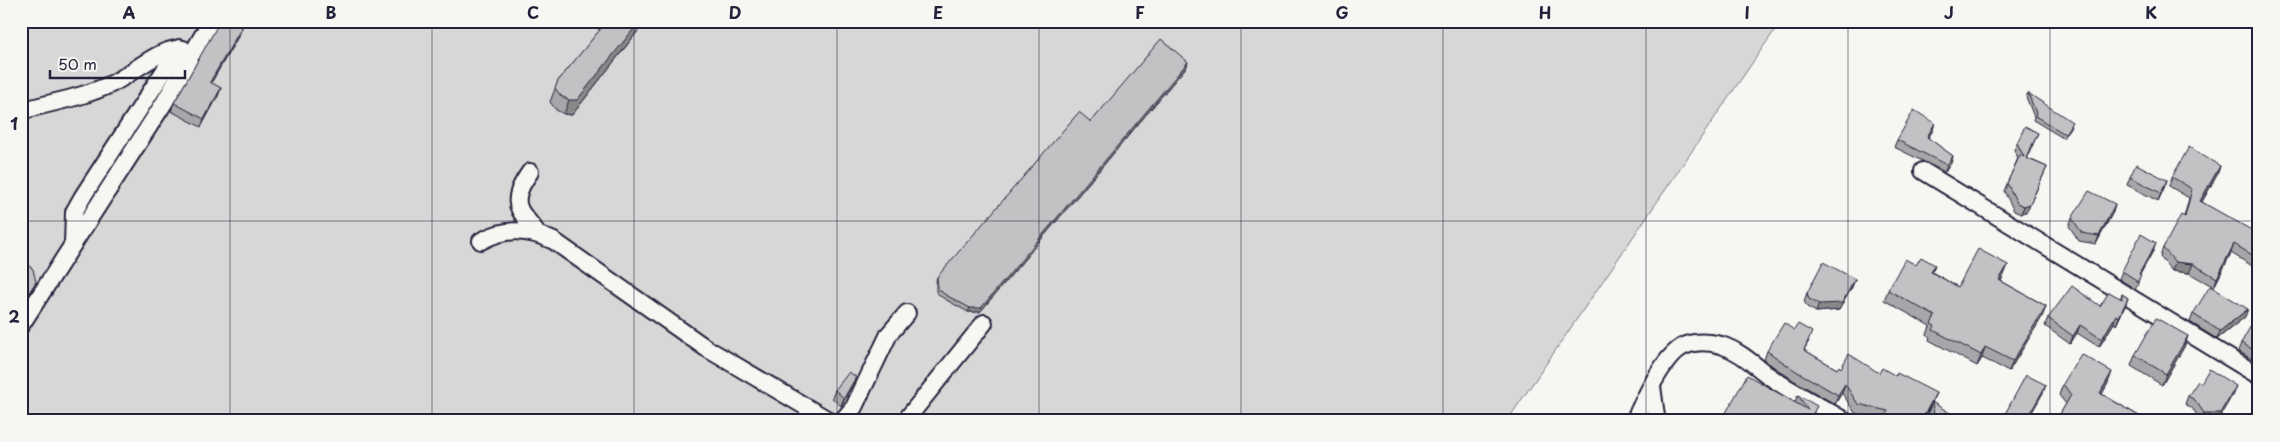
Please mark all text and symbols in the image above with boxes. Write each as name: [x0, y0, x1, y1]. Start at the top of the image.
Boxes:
text: A: [123, 0, 136, 24]
text: B: [326, 0, 337, 24]
text: C: [527, 0, 539, 24]
text: D: [729, 0, 741, 24]
text: E: [933, 0, 943, 24]
text: F: [1135, 0, 1145, 24]
text: G: [1335, 0, 1349, 24]
text: H: [1539, 0, 1551, 24]
text: I: [1744, 0, 1750, 24]
text: J: [1944, 0, 1954, 24]
text: K: [2145, 0, 2157, 24]
scale bar: [50, 48, 185, 80]
text: 50 m: [58, 52, 97, 75]
text: 1: [10, 111, 18, 135]
text: 2: [8, 304, 20, 328]

